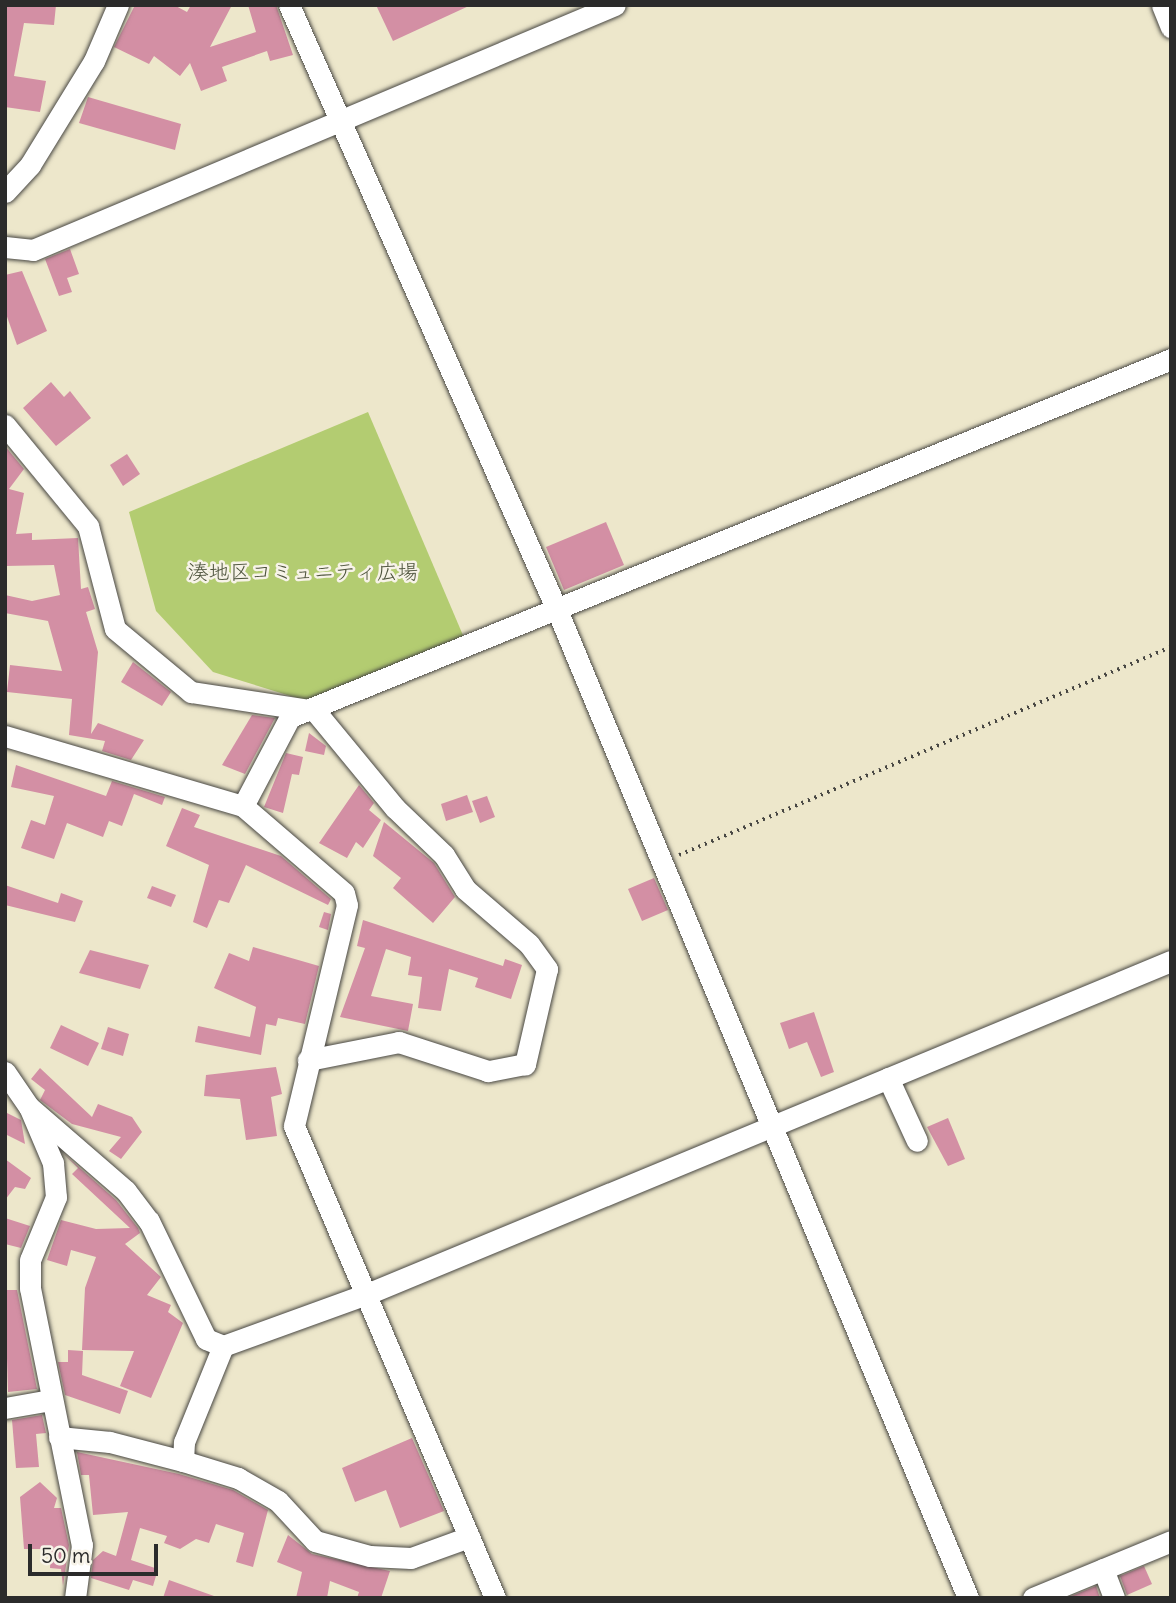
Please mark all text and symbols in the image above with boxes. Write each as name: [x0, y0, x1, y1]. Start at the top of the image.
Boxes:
park label: 湊地区コミュニティ広場: [188, 559, 418, 585]
scale bar: [32, 1530, 161, 1574]
text: 50 m: [41, 1542, 90, 1569]

